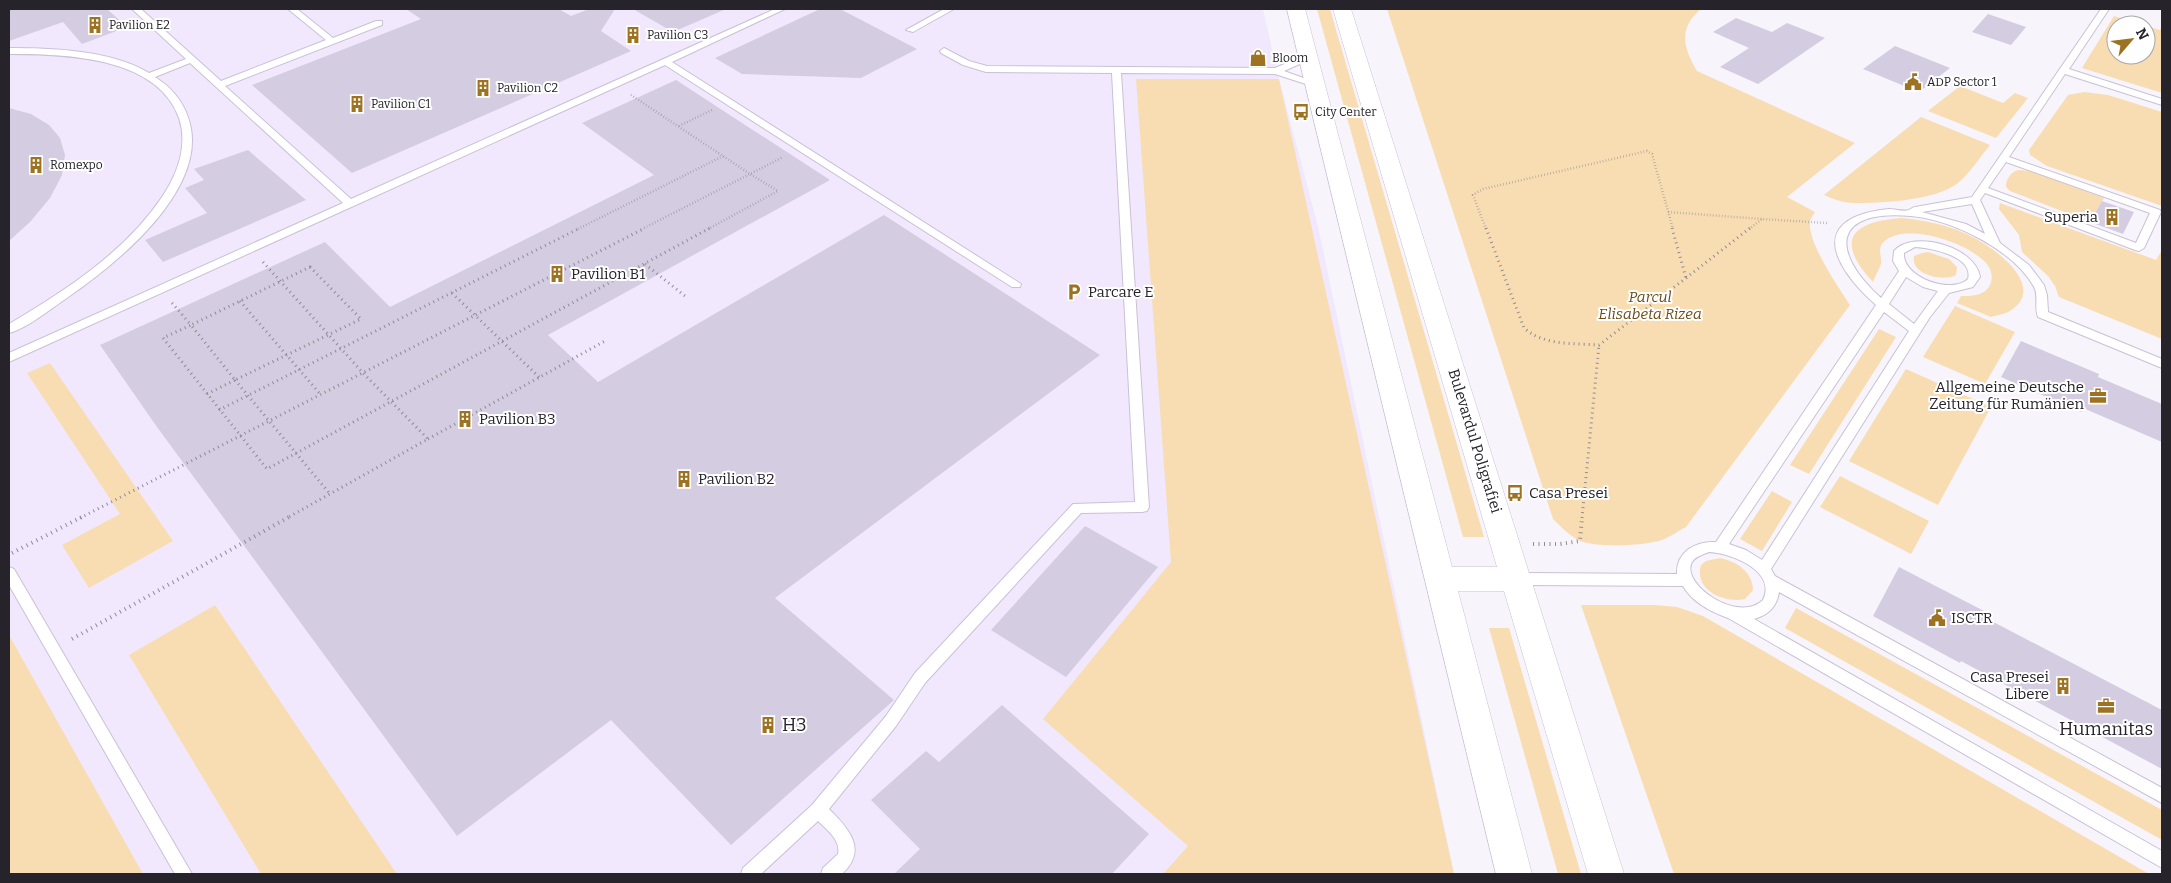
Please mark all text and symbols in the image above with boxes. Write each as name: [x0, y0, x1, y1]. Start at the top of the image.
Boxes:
building icon: Pavilion E2: [85, 15, 105, 35]
north arrow: [2106, 15, 2156, 65]
place label: Pavilion E2: [109, 18, 170, 32]
building icon: Pavilion C3: [623, 25, 643, 45]
text: N: [2132, 25, 2152, 43]
place label: Pavilion C3: [647, 28, 708, 42]
shop icon: Bloom: [1248, 48, 1268, 68]
place label: Bloom: [1272, 51, 1309, 65]
public building icon: ADP Sector 1: [1903, 72, 1923, 92]
place label: ADP Sector 1: [1927, 75, 1997, 89]
building icon: Pavilion C2: [473, 78, 493, 98]
place label: Pavilion C2: [497, 81, 558, 95]
building icon: Pavilion C1: [347, 94, 367, 114]
place label: Pavilion C1: [371, 97, 430, 111]
bus stop icon: City Center: [1291, 102, 1311, 122]
place label: City Center: [1315, 105, 1377, 119]
building icon: Romexpo: [26, 155, 46, 175]
place label: Romexpo: [50, 158, 103, 172]
building icon: Superia: [2102, 207, 2122, 227]
place label: Superia: [2044, 208, 2098, 226]
building icon: Pavilion B1: [547, 264, 567, 284]
place label: Pavilion B1: [571, 265, 645, 283]
parking icon: Parcare E: [1064, 282, 1084, 302]
place label: Parcare E: [1088, 283, 1153, 301]
park label: Parcul Elisabeta Rizea: [1598, 288, 1702, 323]
street label: Bulevardul Poligrafiei: [1445, 367, 1506, 516]
place label: Allgemeine Deutsche Zeitung für Rumänien: [1929, 378, 2084, 413]
office icon: Allgemeine Deutsche Zeitung für Rumänien: [2088, 386, 2108, 406]
building icon: Pavilion B3: [455, 409, 475, 429]
place label: Pavilion B3: [479, 410, 556, 428]
building icon: Pavilion B2: [674, 469, 694, 489]
place label: Pavilion B2: [698, 470, 774, 488]
bus stop icon: Casa Presei: [1505, 483, 1525, 503]
place label: Casa Presei: [1529, 484, 1609, 502]
public building icon: ISCTR: [1927, 608, 1947, 628]
place label: ISCTR: [1951, 609, 1993, 627]
place label: Casa Presei Libere: [1970, 668, 2050, 703]
building icon: Casa Presei Libere: [2053, 676, 2073, 696]
office icon: Humanitas: [2096, 696, 2116, 716]
place label: H3: [782, 714, 807, 736]
building icon: H3: [758, 715, 778, 735]
place label: Humanitas: [2059, 718, 2153, 740]

